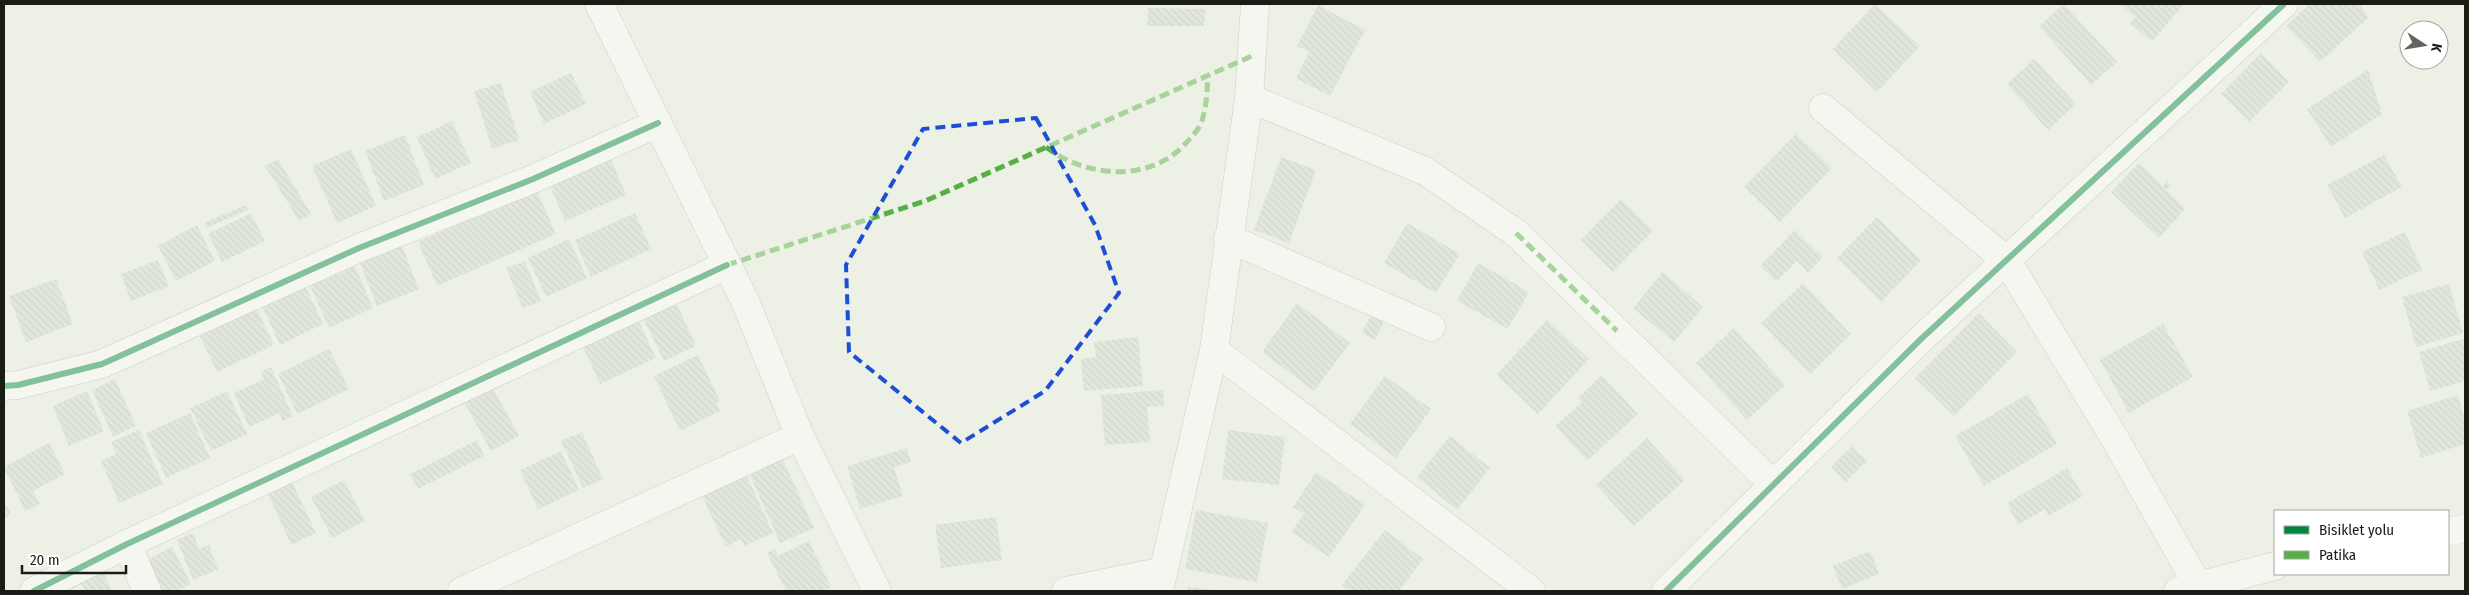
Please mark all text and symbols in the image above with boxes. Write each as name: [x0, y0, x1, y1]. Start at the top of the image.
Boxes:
north arrow: [2399, 20, 2449, 70]
text: K: [2427, 42, 2445, 54]
legend: [2274, 510, 2449, 575]
text: Bisiklet yolu: [2319, 521, 2394, 539]
scale bar: [22, 542, 126, 574]
text: Patika: [2319, 546, 2356, 564]
text: 20 m: [30, 551, 60, 569]

